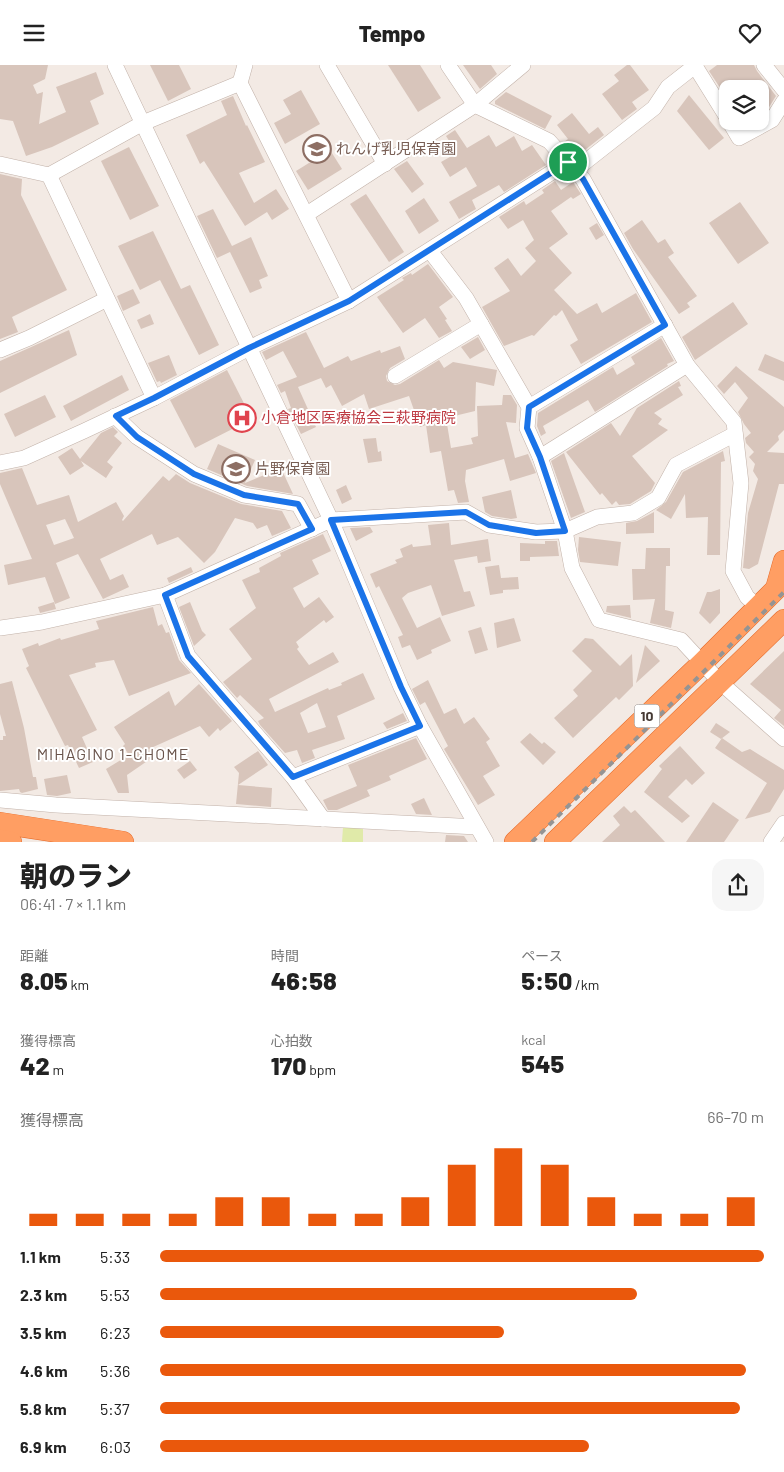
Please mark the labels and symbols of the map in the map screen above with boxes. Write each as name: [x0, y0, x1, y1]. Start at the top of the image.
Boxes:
school or university icon: れんげ乳児保育園: [302, 134, 332, 164]
place label: れんげ乳児保育園: [336, 139, 456, 157]
pin: [547, 141, 589, 183]
hospital icon: 小倉地区医療協会三萩野病院: [227, 403, 257, 433]
place label: 小倉地区医療協会三萩野病院: [261, 408, 456, 426]
school or university icon: 片野保育園: [221, 454, 251, 484]
place label: 片野保育園: [255, 459, 330, 477]
road number: 10: [634, 705, 660, 727]
district label: MIHAGINO 1-CHOME: [37, 744, 189, 763]

